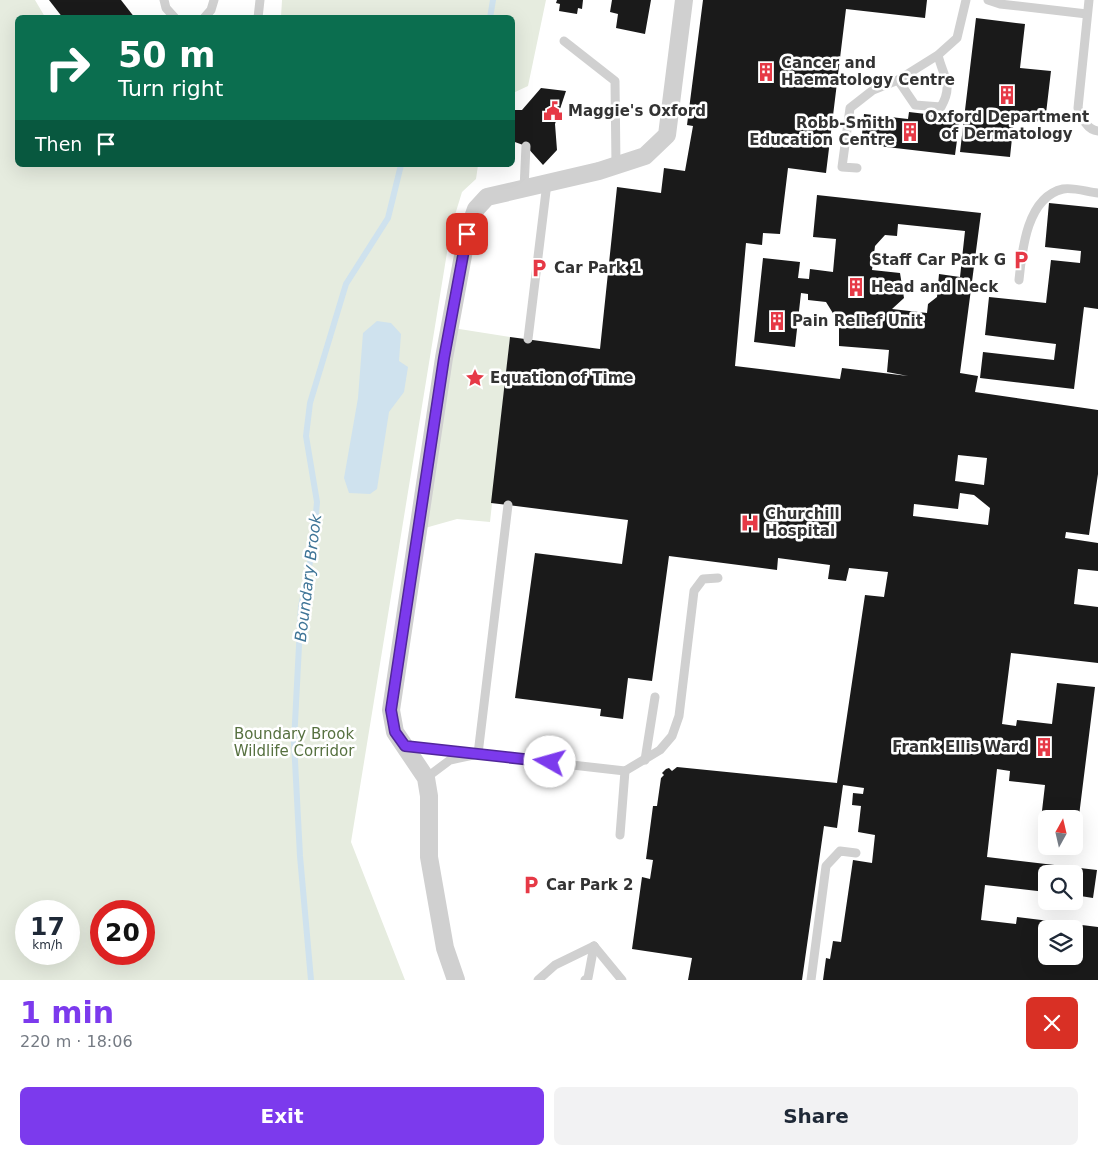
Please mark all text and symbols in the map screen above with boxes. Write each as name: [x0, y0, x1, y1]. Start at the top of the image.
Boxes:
icon: right: [35, 35, 100, 100]
text: 50 m: [118, 35, 215, 75]
place label: Cancer and Haematology Centre: [781, 54, 955, 89]
building icon: Cancer and Haematology Centre: [755, 61, 777, 83]
text: Turn right: [118, 76, 223, 101]
building icon: Oxford Department of Dermatology: [996, 84, 1018, 106]
public building icon: Maggie's Oxford: [542, 100, 564, 122]
place label: Maggie's Oxford: [568, 102, 706, 120]
place label: Oxford Department of Dermatology: [925, 108, 1089, 143]
place label: Robb-Smith Education Centre: [749, 114, 895, 149]
building icon: Robb-Smith Education Centre: [899, 121, 921, 143]
icon: arrive: [92, 130, 120, 158]
text: Then: [35, 133, 82, 155]
pin: [446, 213, 488, 255]
icon: arrive: [453, 220, 481, 248]
parking icon: Staff Car Park G: [1010, 249, 1032, 271]
place label: Staff Car Park G: [871, 251, 1006, 269]
parking icon: Car Park 1: [528, 257, 550, 279]
place label: Car Park 1: [554, 259, 642, 277]
building icon: Head and Neck: [845, 276, 867, 298]
place label: Head and Neck: [871, 278, 999, 296]
building icon: Pain Relief Unit: [766, 310, 788, 332]
place label: Pain Relief Unit: [792, 312, 923, 330]
place icon: Equation of Time: [464, 367, 486, 389]
place label: Equation of Time: [490, 369, 634, 387]
place label: Churchill Hospital: [765, 505, 840, 540]
water label: Boundary Brook: [291, 512, 325, 643]
hospital icon: Churchill Hospital: [739, 512, 761, 534]
park label: Boundary Brook Wildlife Corridor: [234, 725, 355, 760]
position arrow: [523, 735, 575, 787]
building icon: Frank Ellis Ward: [1033, 736, 1055, 758]
place label: Frank Ellis Ward: [892, 738, 1029, 756]
north arrow: [1038, 810, 1082, 855]
map controls: [1038, 810, 1083, 965]
button: search: [1038, 865, 1083, 910]
parking icon: Car Park 2: [520, 874, 542, 896]
place label: Car Park 2: [546, 876, 634, 894]
speed limit sign: 20: [90, 900, 155, 965]
text: 17: [30, 912, 65, 941]
button: layers: [1038, 920, 1083, 965]
text: km/h: [32, 938, 63, 952]
text: 1 min: [20, 995, 114, 1030]
button: close: [1026, 997, 1078, 1049]
text: 220 m · 18:06: [20, 1032, 133, 1051]
button: Exit: [20, 1087, 544, 1145]
button: Share: [554, 1087, 1078, 1145]

